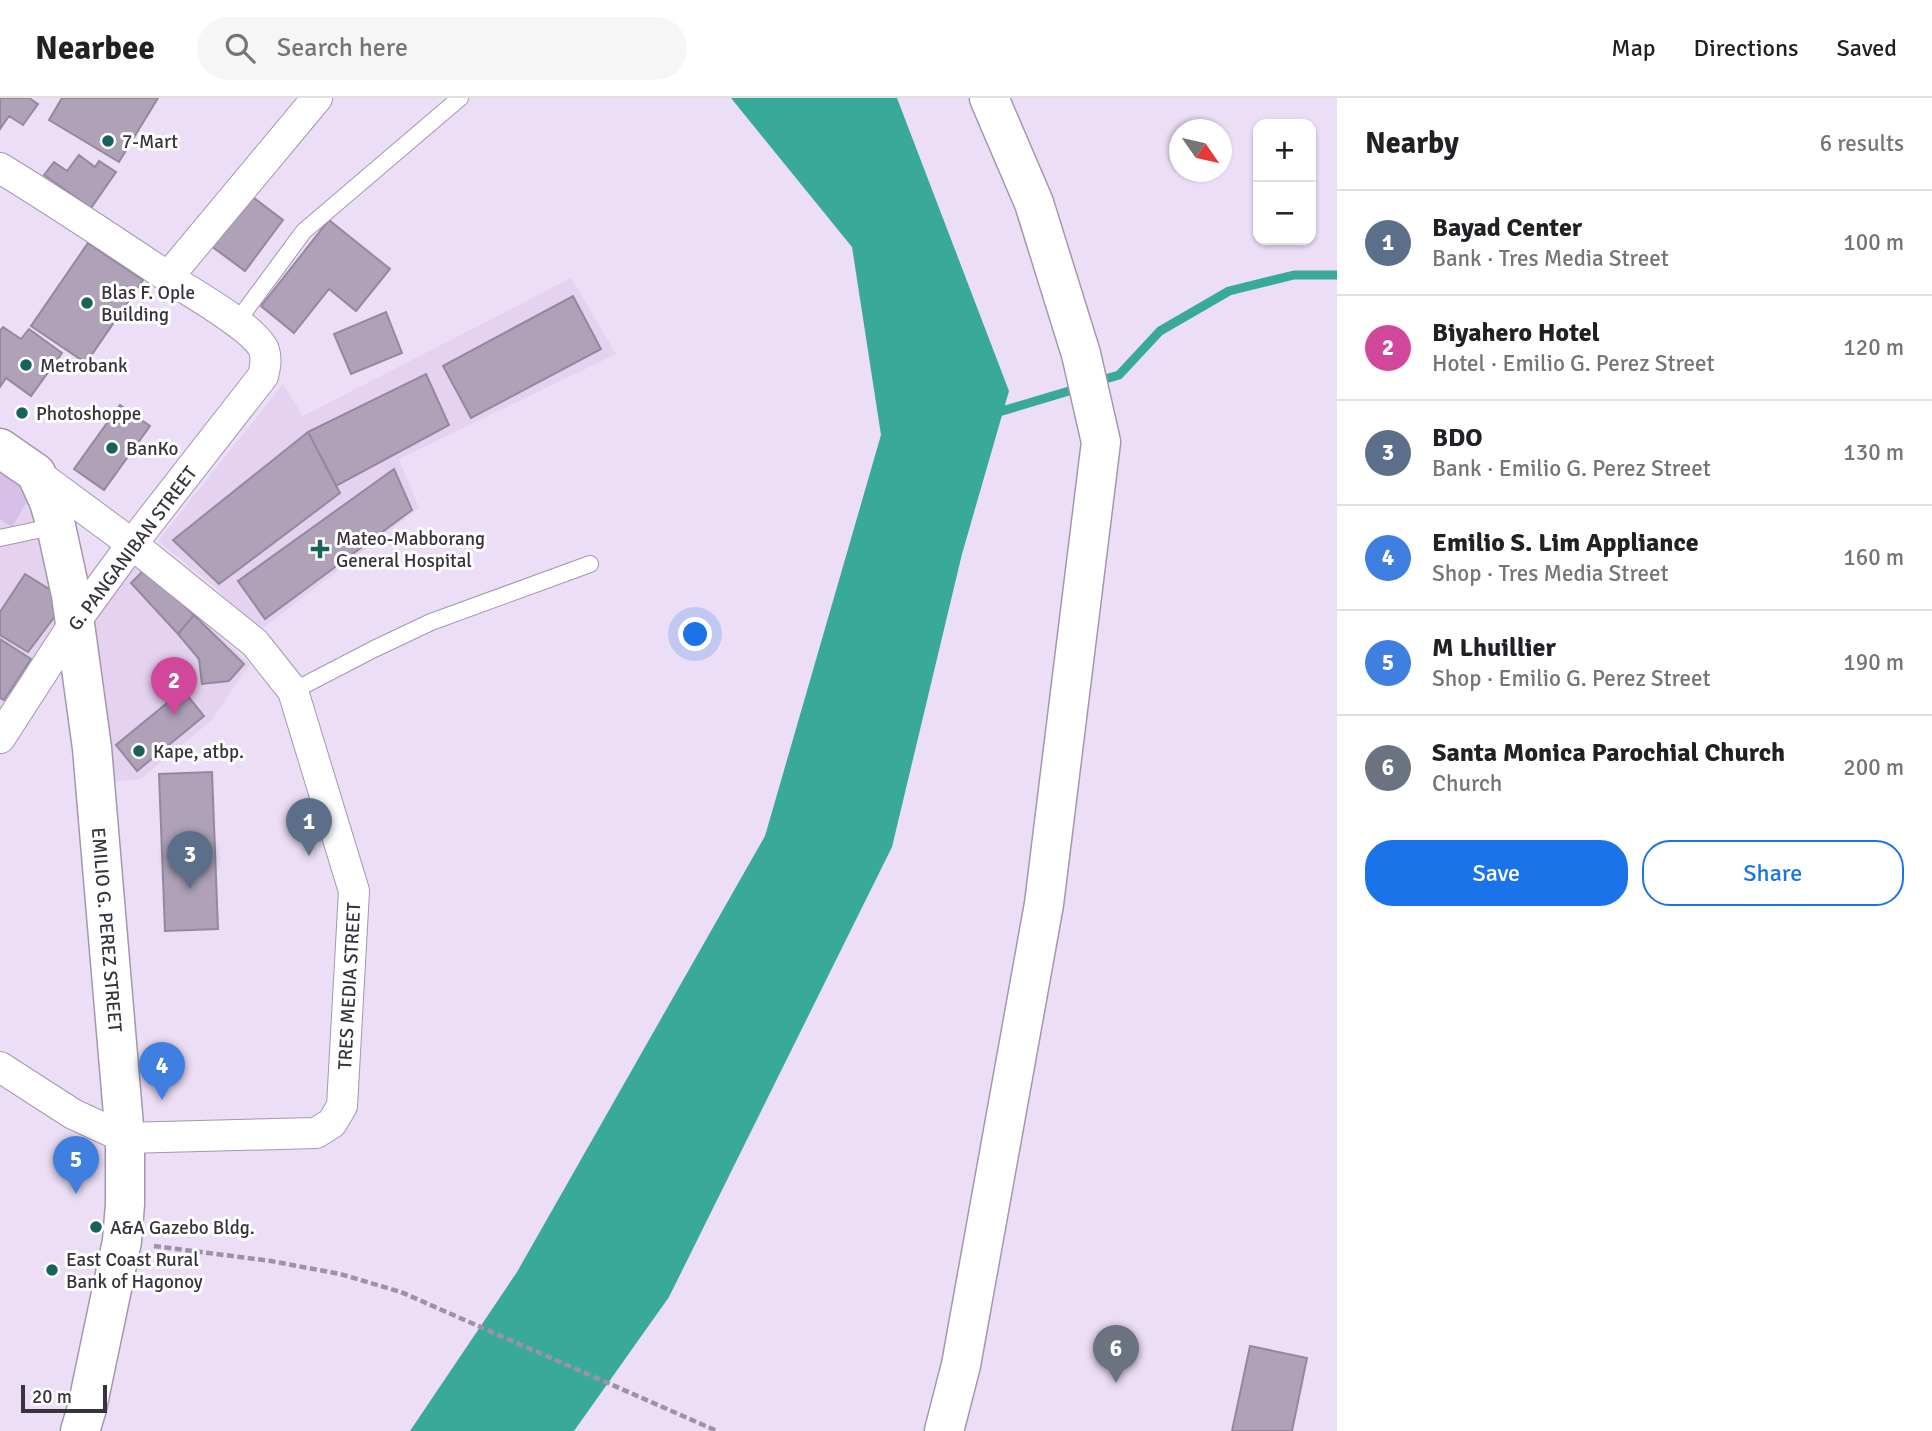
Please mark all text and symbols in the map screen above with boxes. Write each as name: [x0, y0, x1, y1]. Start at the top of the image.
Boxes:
search box: [197, 17, 687, 80]
text: Nearbee: [35, 28, 155, 69]
icon: search: [221, 29, 259, 67]
text: Search here: [277, 32, 408, 64]
text: Map: [1611, 33, 1656, 63]
text: Directions: [1694, 33, 1799, 63]
text: Saved: [1837, 33, 1897, 63]
north arrow: [1169, 119, 1232, 182]
map controls: [1253, 119, 1316, 245]
button: +: [1253, 119, 1316, 182]
text: Nearby: [1365, 125, 1459, 162]
text: 6 results: [1820, 129, 1904, 158]
place label: 7-Mart: [122, 130, 178, 154]
marker: 7-Mart: [100, 133, 116, 149]
button: −: [1253, 182, 1316, 245]
text: Bayad Center: [1432, 212, 1582, 244]
text: 1: [1382, 228, 1394, 257]
text: 100 m: [1843, 228, 1904, 257]
text: Bank · Tres Media Street: [1432, 244, 1669, 273]
place label: Blas F. Ople Building: [101, 281, 195, 327]
marker: Blas F. Ople Building: [79, 295, 95, 311]
text: Biyahero Hotel: [1432, 317, 1600, 349]
text: 2: [1382, 333, 1394, 362]
text: 120 m: [1843, 333, 1904, 362]
text: Hotel · Emilio G. Perez Street: [1432, 349, 1715, 378]
place label: Metrobank: [40, 354, 128, 378]
marker: Metrobank: [18, 357, 34, 373]
place label: Photoshoppe: [36, 402, 141, 426]
marker: Photoshoppe: [14, 405, 30, 421]
text: BDO: [1432, 422, 1483, 454]
place label: BanKo: [126, 437, 178, 461]
text: 3: [1382, 438, 1394, 467]
text: 130 m: [1843, 438, 1904, 467]
marker: BanKo: [104, 440, 120, 456]
text: Bank · Emilio G. Perez Street: [1432, 454, 1711, 483]
street label: G. PANGANIBAN STREET: [63, 461, 203, 636]
place label: Mateo-Mabborang General Hospital: [336, 527, 485, 573]
text: Emilio S. Lim Appliance: [1432, 527, 1699, 559]
marker: Mateo-Mabborang General Hospital: [310, 539, 330, 559]
text: 4: [1382, 543, 1394, 572]
text: 160 m: [1843, 543, 1904, 572]
text: Shop · Tres Media Street: [1432, 559, 1669, 588]
your location: [678, 617, 712, 651]
text: M Lhuillier: [1432, 632, 1556, 664]
text: 5: [1382, 648, 1394, 677]
text: 190 m: [1843, 648, 1904, 677]
pin: 2: [151, 657, 197, 715]
text: Shop · Emilio G. Perez Street: [1432, 664, 1711, 693]
text: Santa Monica Parochial Church: [1432, 737, 1785, 769]
place label: Kape, atbp.: [153, 740, 244, 764]
marker: Kape, atbp.: [131, 743, 147, 759]
text: 6: [1382, 753, 1394, 782]
text: 200 m: [1843, 753, 1904, 782]
text: Church: [1432, 769, 1502, 798]
pin: 1: [286, 798, 332, 856]
street label: EMILIO G. PEREZ STREET: [86, 826, 127, 1034]
pin: 3: [167, 831, 213, 889]
button: Save: [1365, 840, 1628, 906]
button: Share: [1642, 840, 1904, 906]
street label: TRES MEDIA STREET: [333, 901, 366, 1070]
pin: 4: [139, 1042, 185, 1100]
pin: 5: [53, 1136, 99, 1194]
place label: A&A Gazebo Bldg.: [110, 1216, 255, 1240]
marker: A&A Gazebo Bldg.: [88, 1219, 104, 1235]
place label: East Coast Rural Bank of Hagonoy: [66, 1248, 203, 1294]
marker: East Coast Rural Bank of Hagonoy: [44, 1262, 60, 1278]
pin: 6: [1093, 1325, 1139, 1383]
scale bar: [21, 1382, 107, 1414]
text: 20 m: [32, 1385, 72, 1409]

